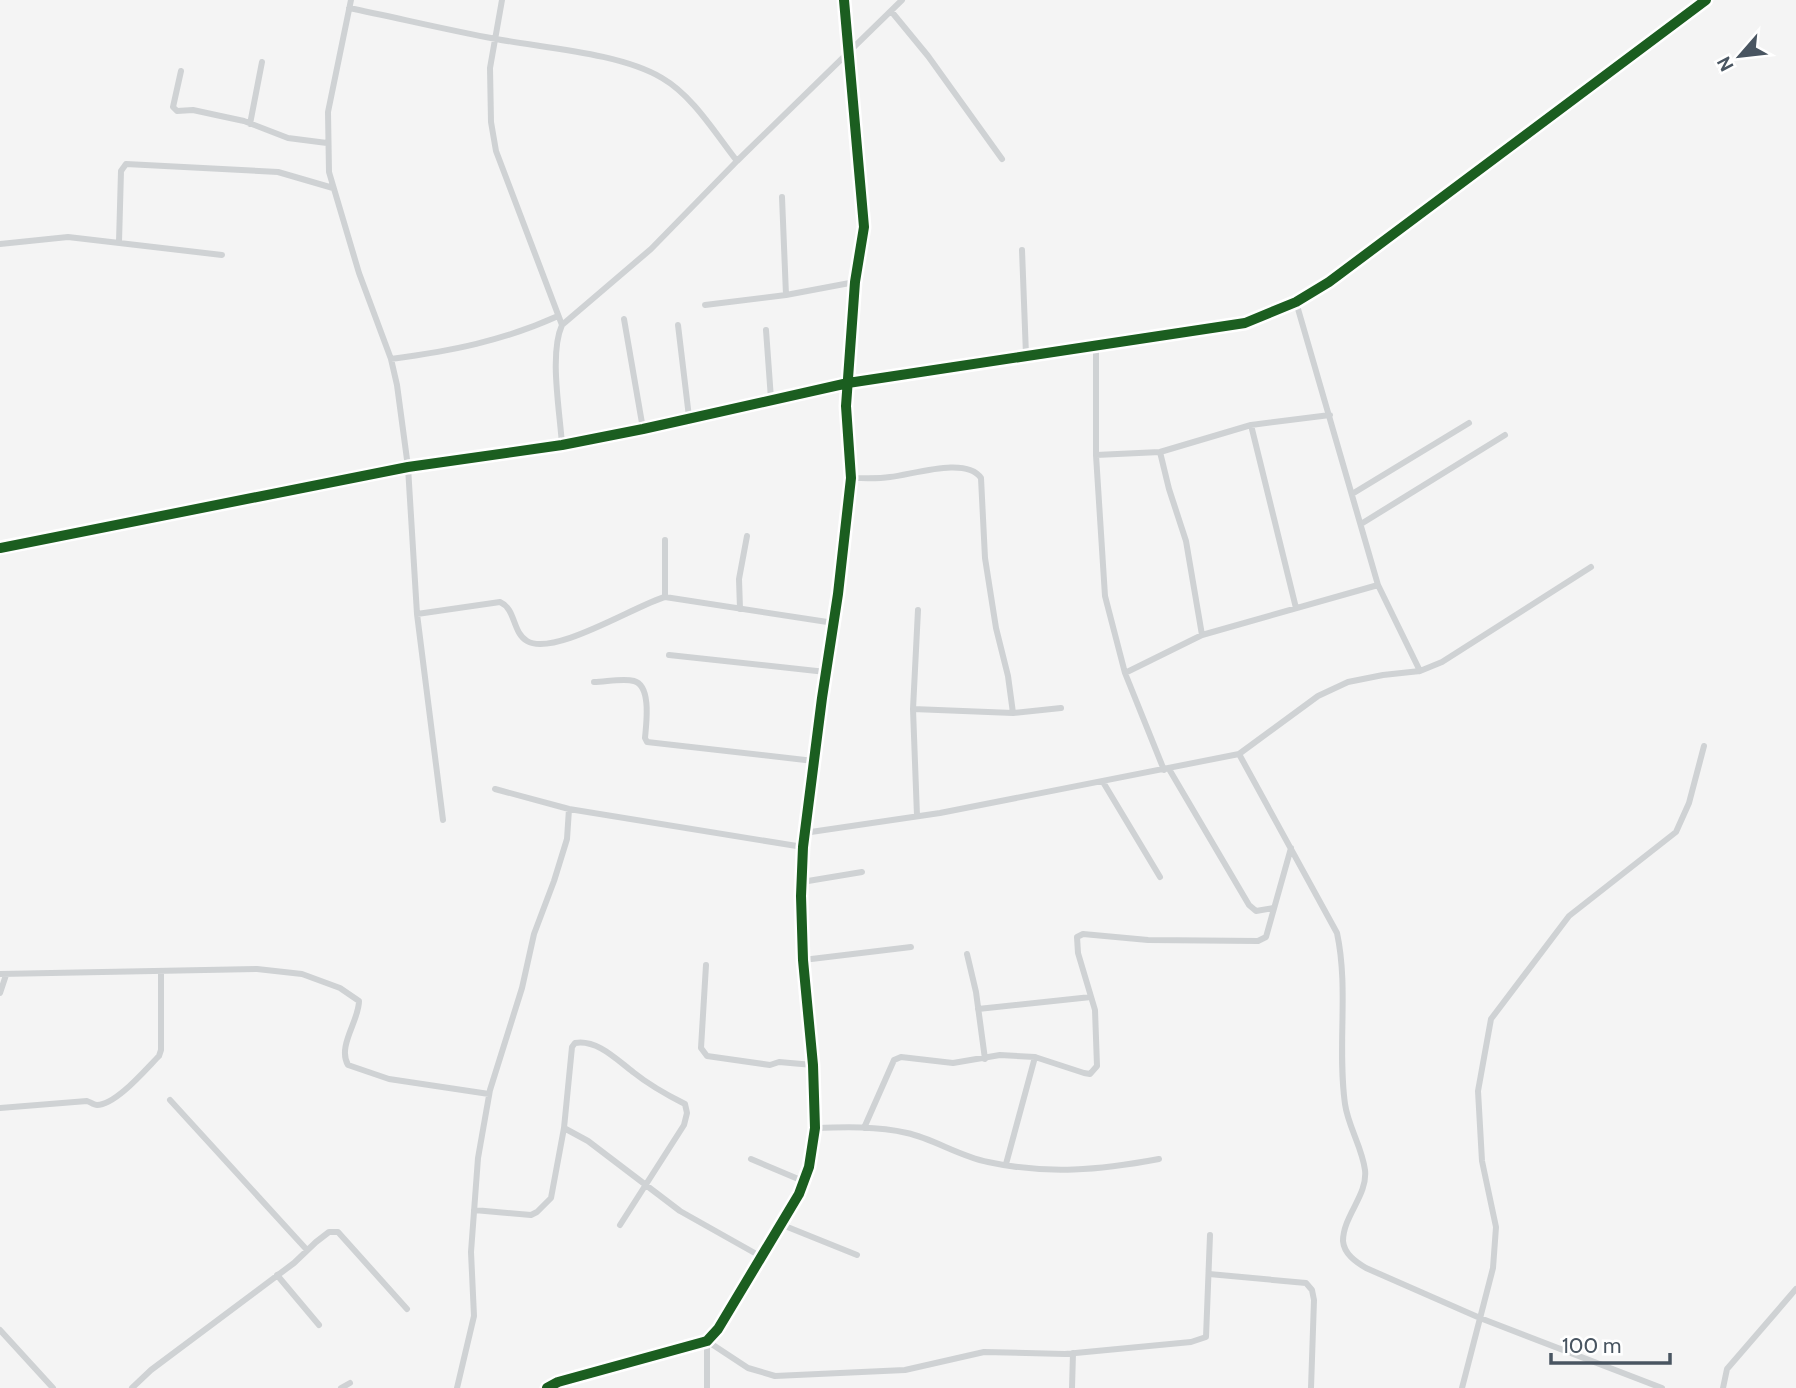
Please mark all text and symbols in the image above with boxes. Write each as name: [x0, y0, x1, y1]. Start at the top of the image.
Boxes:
north arrow: [1705, 21, 1775, 91]
text: N: [1712, 52, 1739, 75]
scale bar: [1551, 1322, 1670, 1366]
text: 100 m: [1562, 1333, 1621, 1358]

